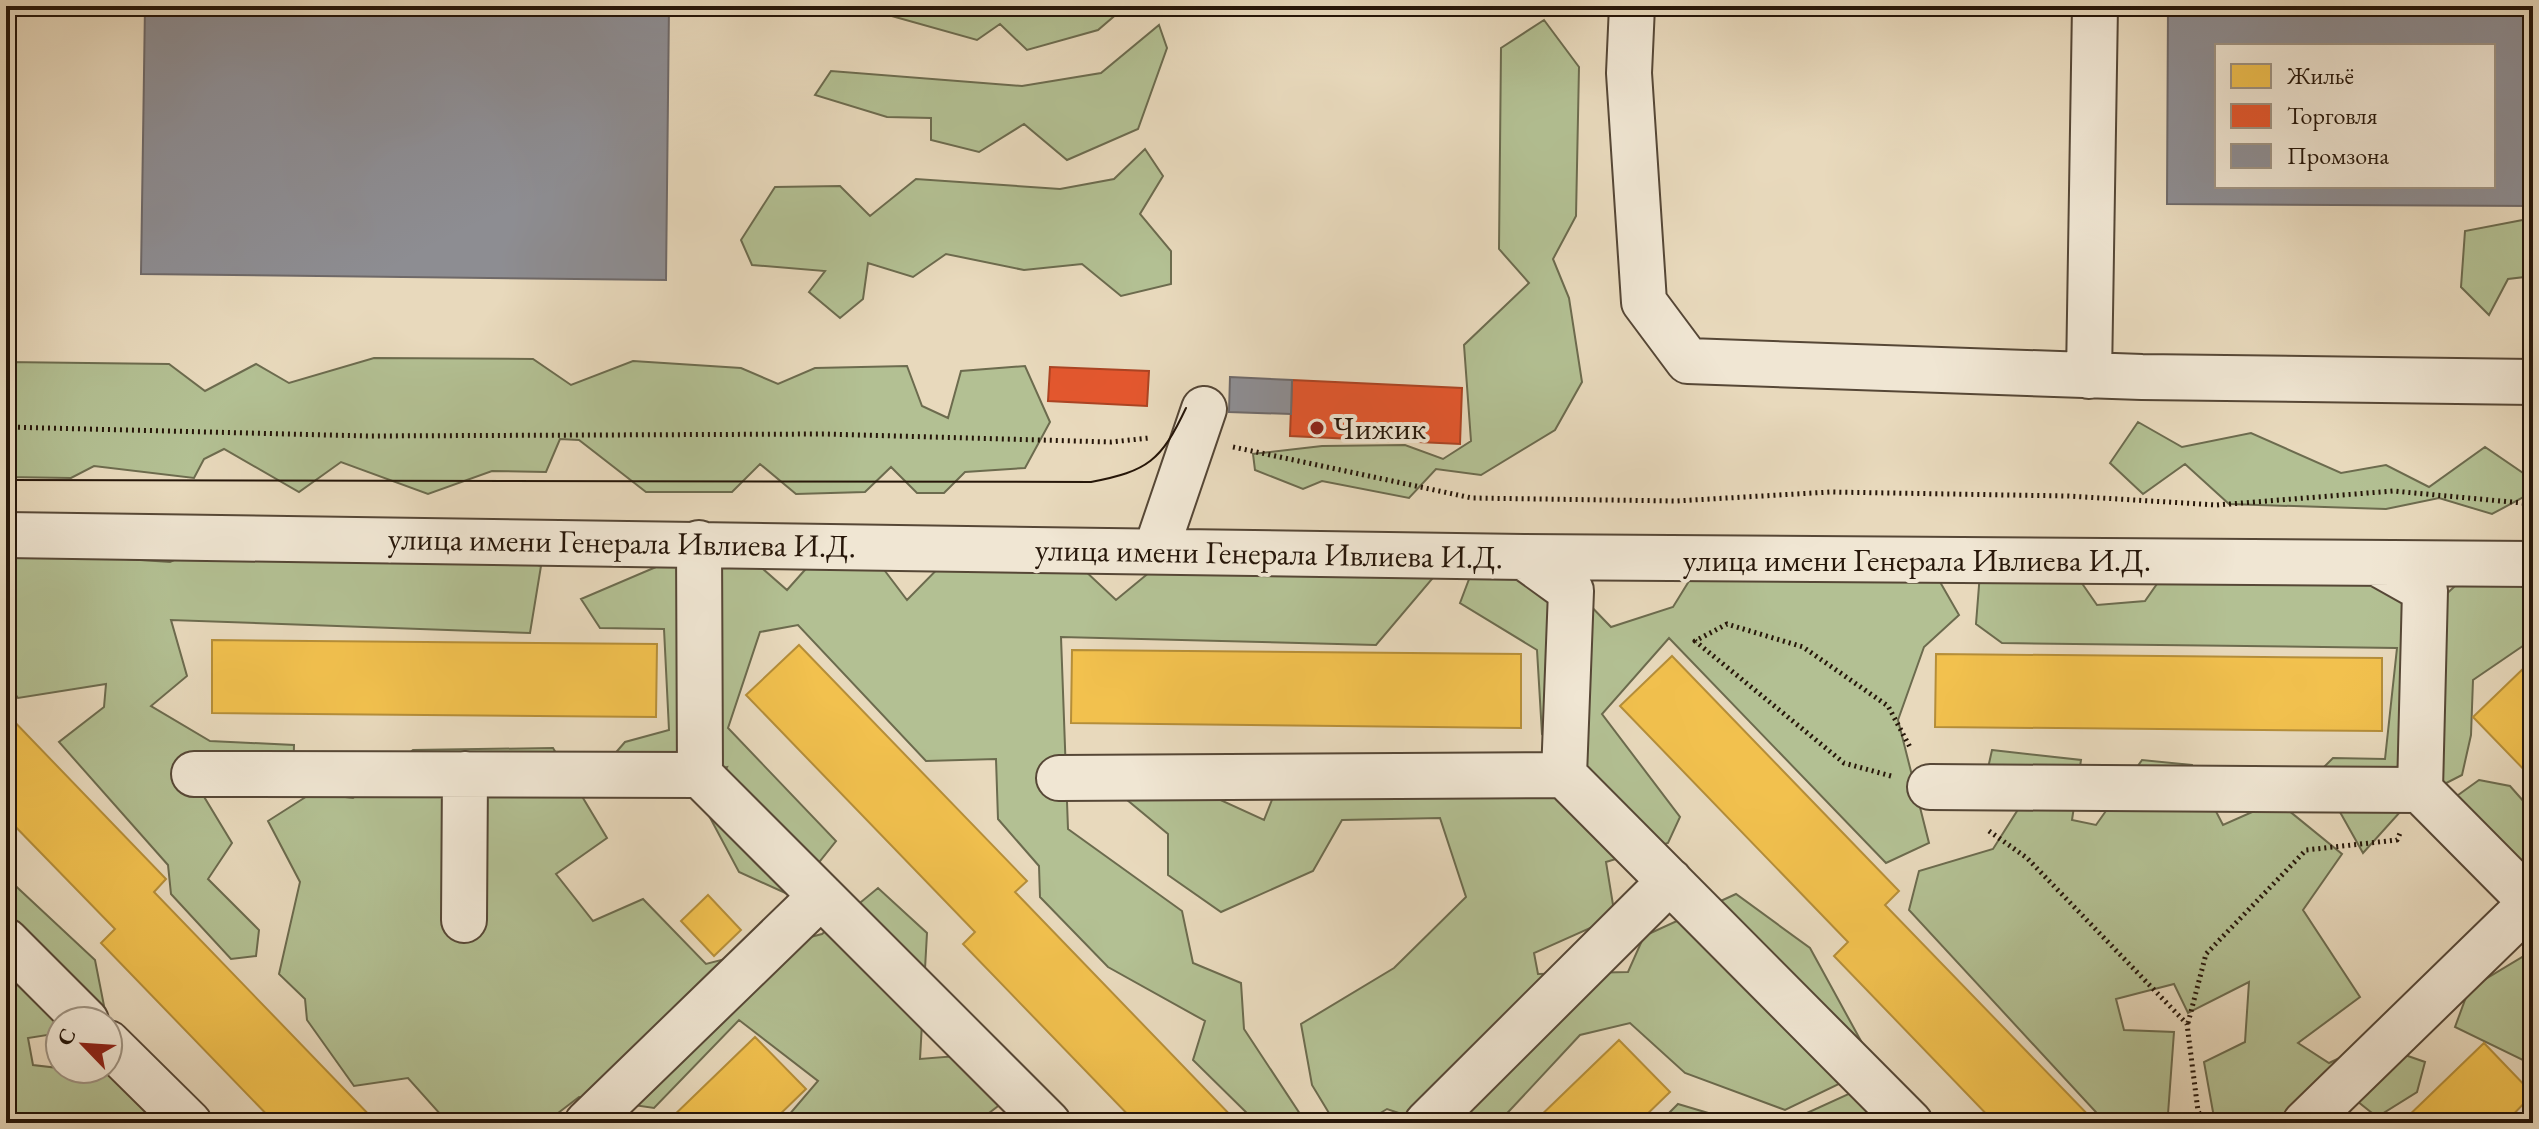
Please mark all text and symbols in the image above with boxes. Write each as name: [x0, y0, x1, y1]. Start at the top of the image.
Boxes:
legend: [2215, 44, 2495, 188]
text: Жильё: [2286, 60, 2354, 91]
text: Торговля: [2287, 100, 2378, 131]
text: Промзона: [2287, 140, 2390, 171]
place label: Чижик: [1333, 407, 1426, 449]
marker: Чижик: [1308, 419, 1326, 437]
street label: улица имени Генерала Ивлиева И.Д.: [388, 517, 856, 567]
street label: улица имени Генерала Ивлиева И.Д.: [1035, 528, 1503, 578]
street label: улица имени Генерала Ивлиева И.Д.: [1683, 539, 2151, 581]
north arrow: [44, 1005, 124, 1085]
text: С: [50, 1024, 83, 1050]

